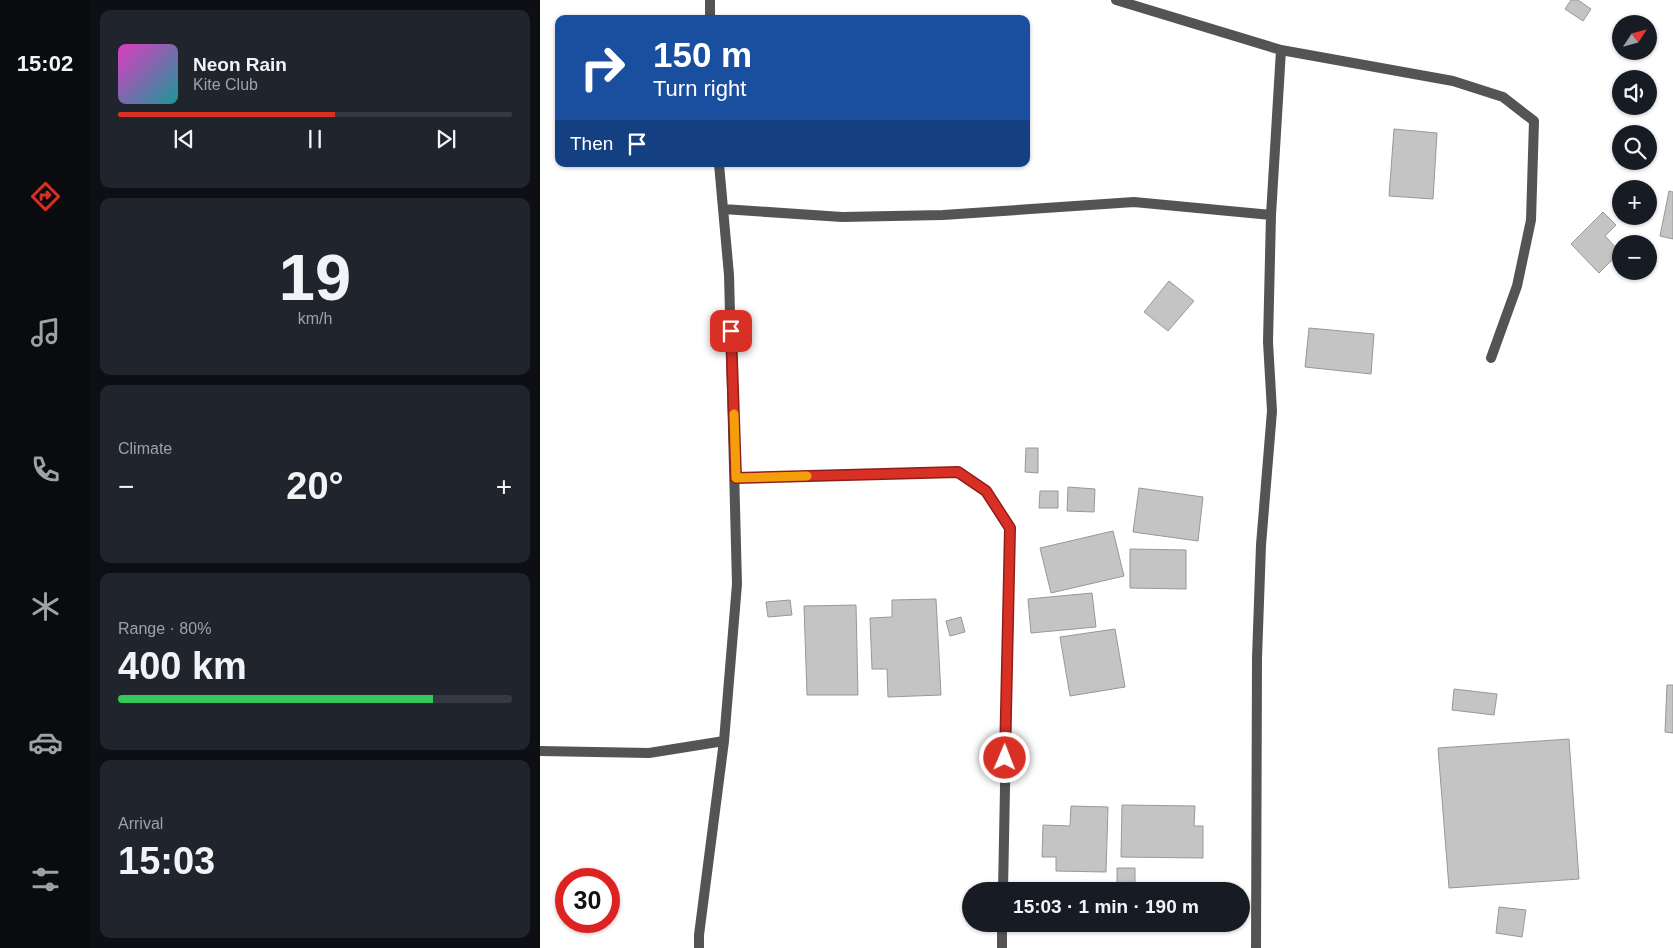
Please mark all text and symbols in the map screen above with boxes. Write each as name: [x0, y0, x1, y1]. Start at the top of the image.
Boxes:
north arrow: [1612, 15, 1658, 60]
map controls: [1612, 15, 1657, 280]
icon: right: [570, 35, 635, 100]
text: 150 m: [653, 35, 752, 74]
text: 15:02: [17, 51, 73, 76]
text: Neon Rain: [193, 54, 287, 75]
button: sound: [1612, 70, 1657, 115]
text: Kite Club: [193, 76, 258, 93]
text: Turn right: [653, 76, 746, 101]
icon: previous: [170, 125, 198, 153]
icon: pause: [301, 125, 329, 153]
icon: next: [432, 125, 460, 153]
button: search: [1612, 125, 1657, 170]
icon: arrive: [623, 130, 651, 158]
text: Then: [570, 133, 613, 154]
icon: directions: [28, 179, 63, 214]
button: +: [1612, 180, 1657, 225]
button: −: [1612, 235, 1657, 280]
text: 19: [279, 241, 351, 314]
text: km/h: [298, 310, 332, 327]
pin: [710, 310, 752, 352]
icon: music: [28, 315, 63, 350]
icon: arrive: [717, 317, 745, 345]
text: Climate: [118, 440, 172, 457]
icon: phone: [28, 452, 63, 487]
text: 20°: [286, 465, 344, 507]
text: −: [118, 471, 134, 502]
text: +: [496, 471, 512, 502]
icon: climate: [28, 589, 63, 624]
text: Range · 80%: [118, 620, 211, 637]
text: 400 km: [118, 645, 247, 687]
icon: car: [28, 725, 63, 760]
position arrow: [978, 731, 1030, 783]
text: Arrival: [118, 815, 163, 832]
text: 15:03: [118, 840, 215, 882]
icon: filters: [28, 862, 63, 897]
speed limit sign: 30: [555, 868, 620, 933]
text: 15:03 · 1 min · 190 m: [1013, 896, 1199, 917]

